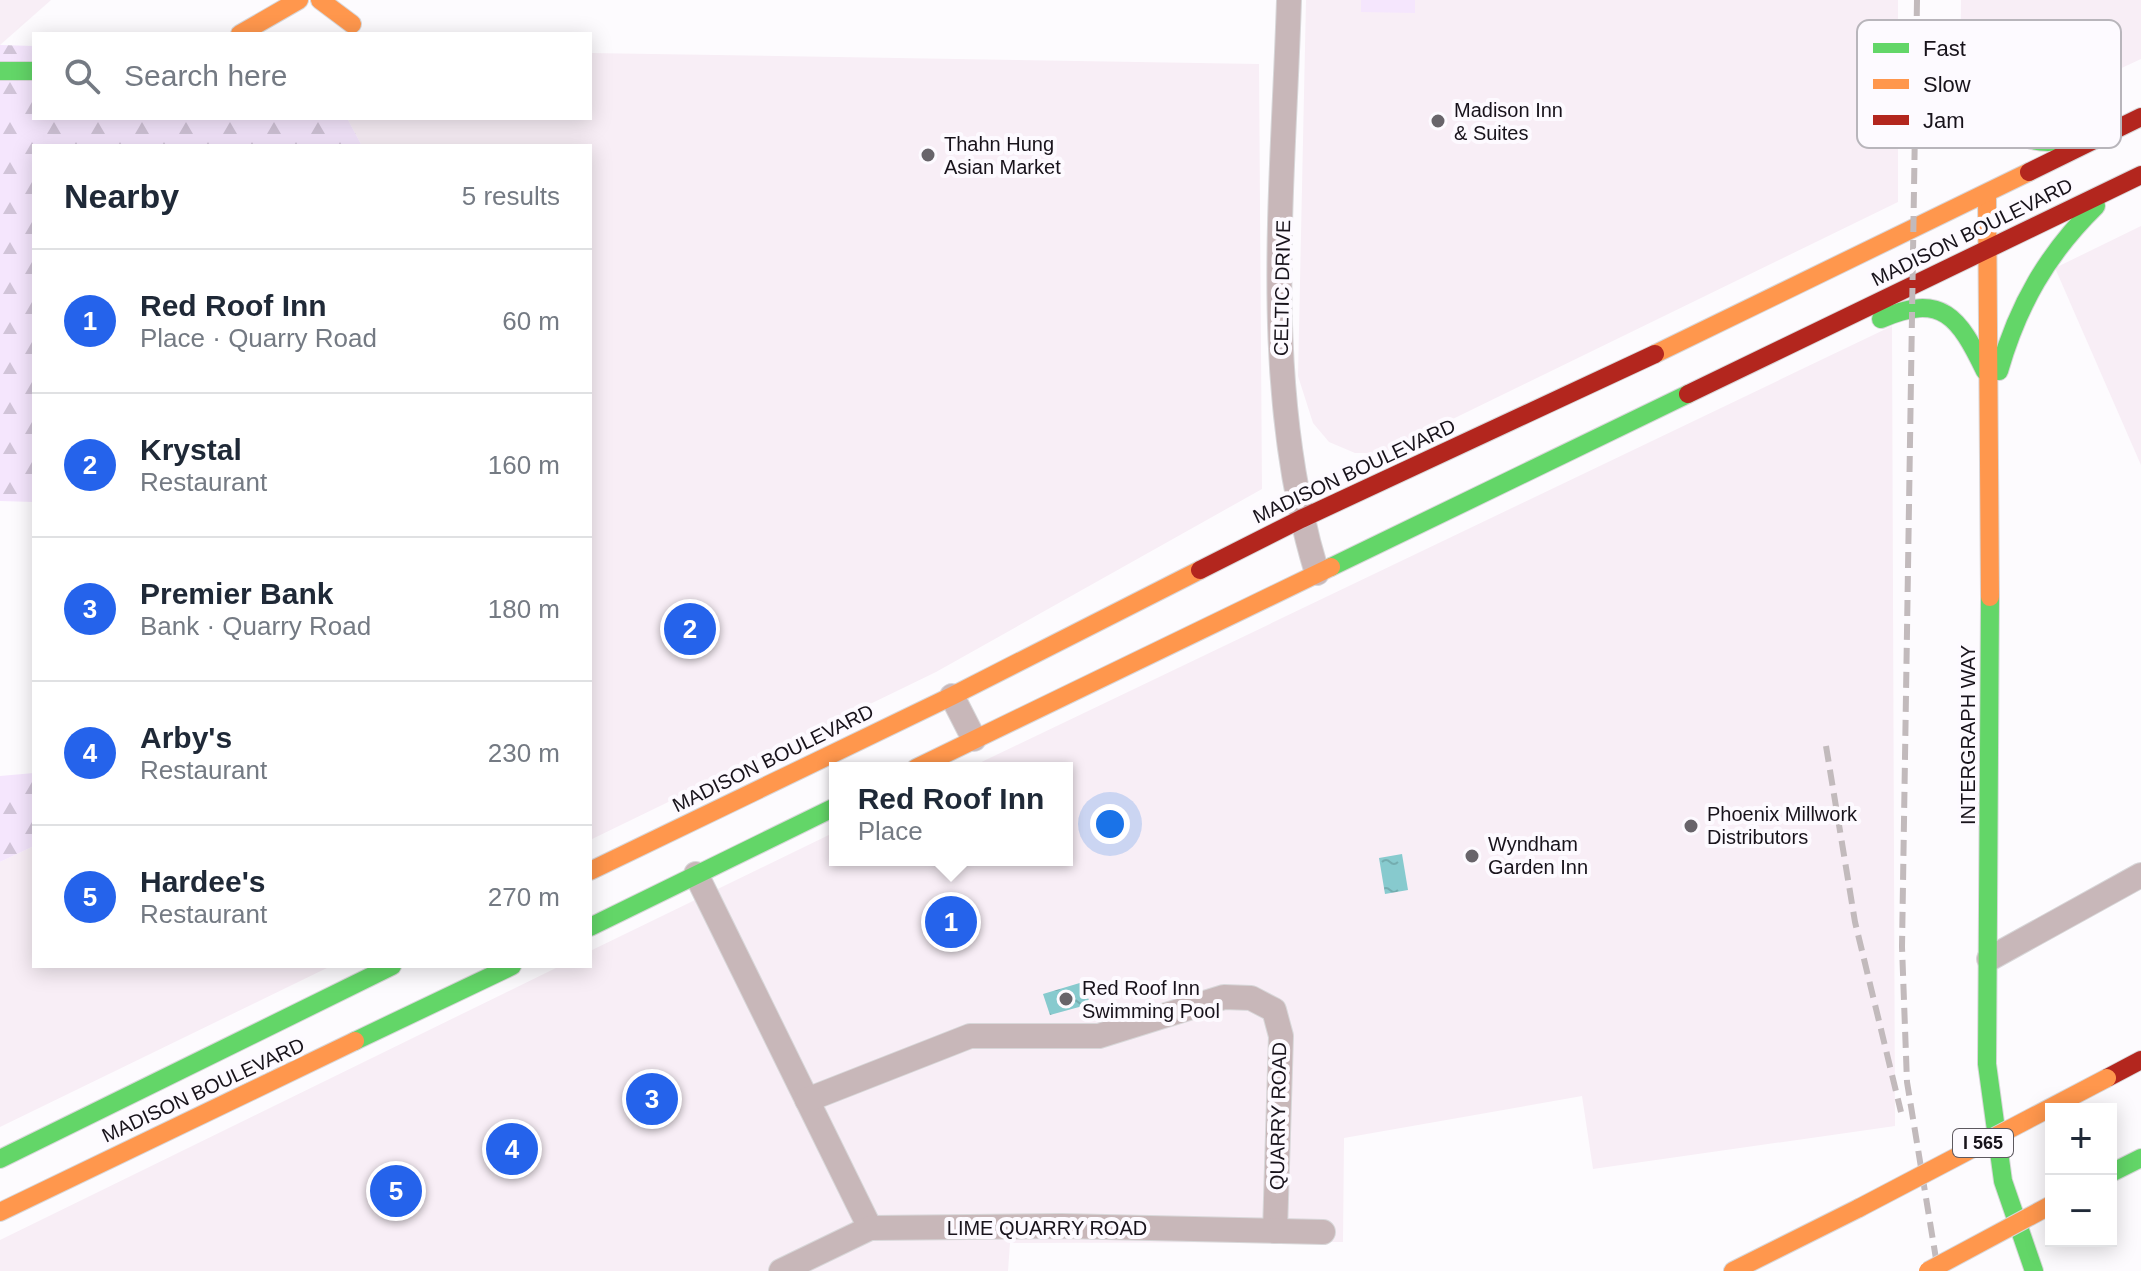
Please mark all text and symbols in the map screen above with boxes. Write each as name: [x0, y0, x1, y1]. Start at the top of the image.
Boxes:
legend: [1857, 20, 2121, 148]
search box: [32, 32, 592, 120]
text: Fast: [1923, 36, 1966, 61]
icon: search: [60, 54, 104, 98]
text: Search here: [124, 59, 287, 92]
text: Slow: [1923, 72, 1971, 97]
place label: Madison Inn & Suites: [1454, 99, 1563, 144]
text: Jam: [1923, 108, 1965, 133]
marker: Madison Inn & Suites: [1429, 112, 1447, 130]
place label: Thahn Hung Asian Market: [944, 133, 1061, 178]
marker: Thahn Hung Asian Market: [919, 146, 937, 164]
street label: MADISON BOULEVARD: [1868, 174, 2076, 290]
text: Nearby: [64, 177, 179, 215]
text: 5 results: [462, 181, 560, 211]
street label: CELTIC DRIVE: [1270, 220, 1294, 356]
text: Red Roof Inn: [140, 289, 327, 322]
text: 1: [83, 306, 97, 336]
text: 60 m: [502, 306, 560, 336]
text: Place · Quarry Road: [140, 323, 377, 353]
street label: MADISON BOULEVARD: [1249, 414, 1459, 528]
text: Krystal: [140, 433, 242, 466]
text: 2: [83, 450, 97, 480]
text: 160 m: [488, 450, 560, 480]
text: Restaurant: [140, 467, 267, 497]
text: Premier Bank: [140, 577, 333, 610]
text: 3: [83, 594, 97, 624]
text: 180 m: [488, 594, 560, 624]
pin: 2: [664, 599, 716, 659]
text: Bank · Quarry Road: [140, 611, 371, 641]
street label: INTERGRAPH WAY: [1957, 645, 1979, 825]
street label: MADISON BOULEVARD: [669, 700, 877, 816]
text: Arby's: [140, 721, 232, 754]
text: 4: [83, 738, 97, 768]
text: 230 m: [488, 738, 560, 768]
text: Restaurant: [140, 755, 267, 785]
popup: [829, 762, 1073, 866]
text: Red Roof Inn: [858, 782, 1044, 815]
place label: Phoenix Millwork Distributors: [1707, 803, 1858, 848]
your location: [1090, 804, 1130, 844]
text: Place: [858, 816, 923, 846]
marker: Phoenix Millwork Distributors: [1682, 817, 1700, 835]
place label: Wyndham Garden Inn: [1488, 833, 1588, 878]
marker: Wyndham Garden Inn: [1463, 847, 1481, 865]
text: Hardee's: [140, 865, 266, 898]
text: 5: [83, 882, 97, 912]
text: 270 m: [488, 882, 560, 912]
pin: 1: [925, 892, 977, 952]
text: Restaurant: [140, 899, 267, 929]
place label: Red Roof Inn Swimming Pool: [1082, 977, 1220, 1022]
marker: Red Roof Inn Swimming Pool: [1057, 990, 1075, 1008]
street label: MADISON BOULEVARD: [98, 1033, 308, 1147]
street label: QUARRY ROAD: [1266, 1042, 1290, 1190]
pin: 3: [626, 1069, 678, 1129]
map controls: [2045, 1103, 2117, 1247]
button: +: [2045, 1103, 2117, 1175]
pin: 4: [486, 1119, 538, 1179]
road number: I 565: [1953, 1129, 2013, 1157]
pin: 5: [370, 1161, 422, 1221]
button: −: [2045, 1175, 2117, 1247]
street label: LIME QUARRY ROAD: [947, 1217, 1147, 1239]

